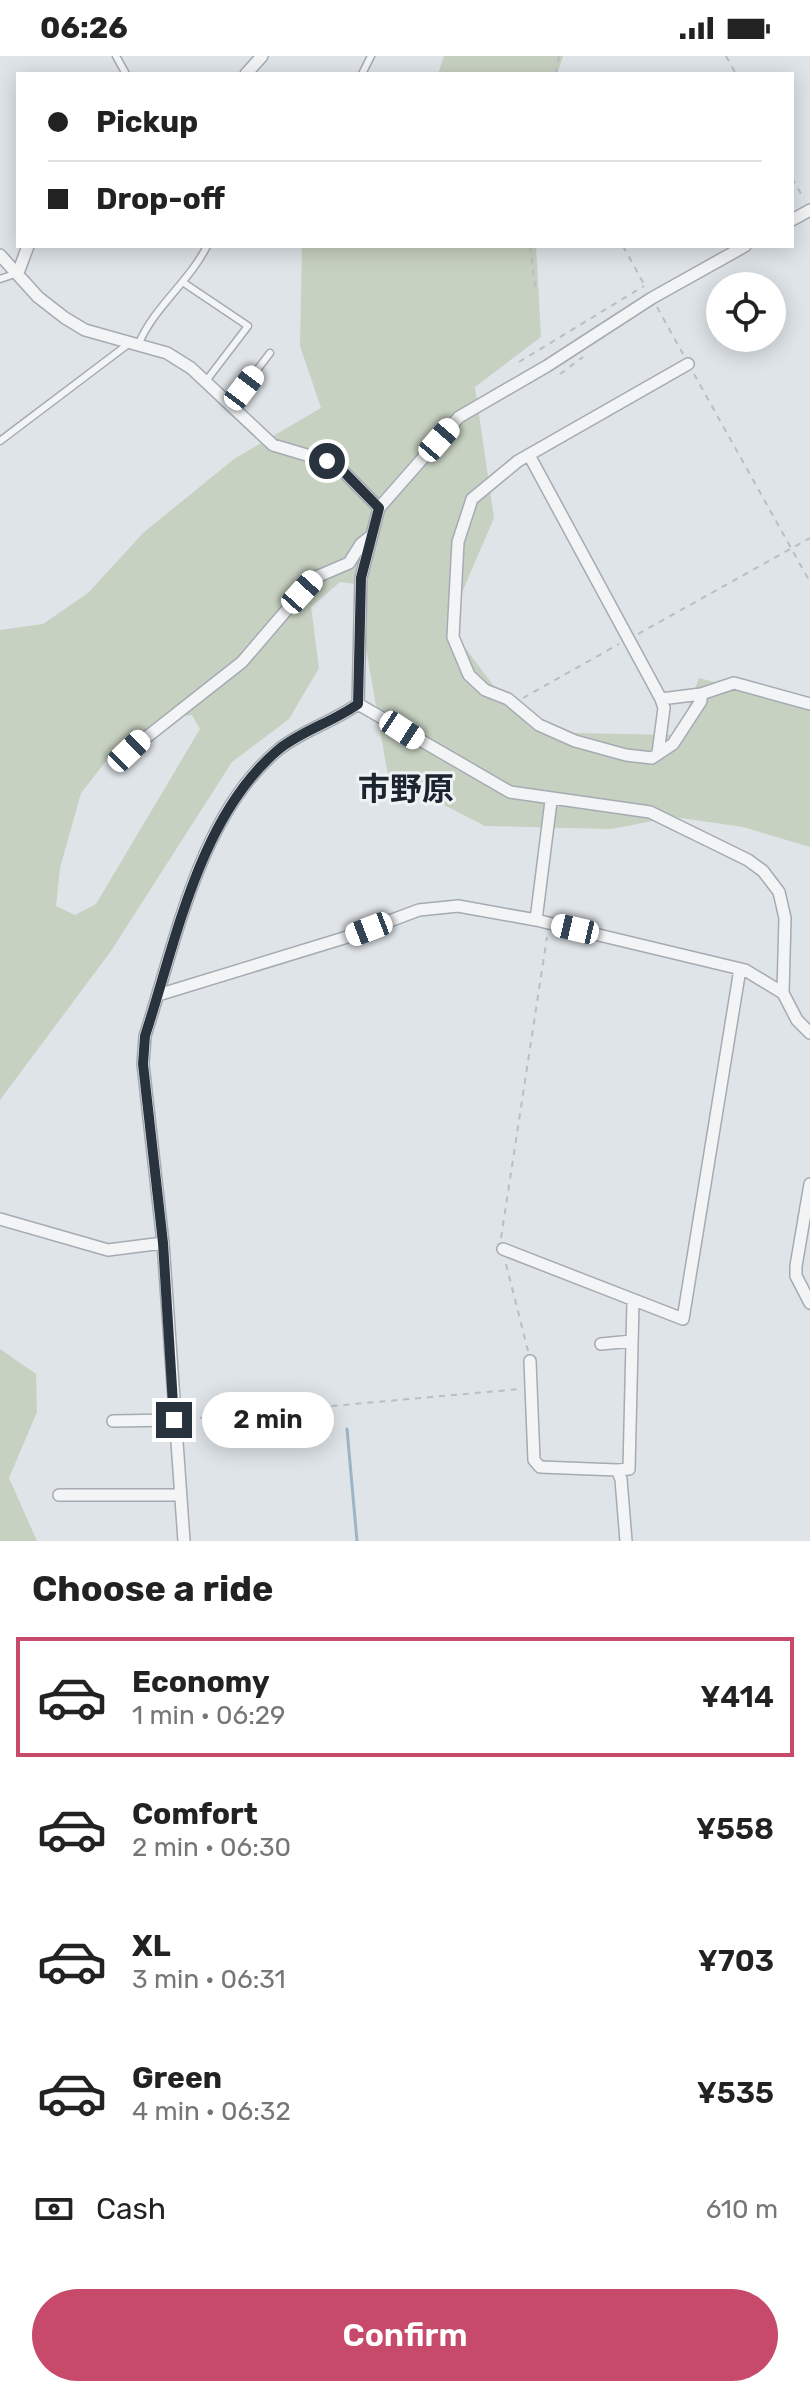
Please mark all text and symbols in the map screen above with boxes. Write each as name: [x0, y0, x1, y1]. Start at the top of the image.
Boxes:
text: 06:26: [40, 10, 128, 46]
text: Pickup: [96, 104, 198, 140]
text: Drop-off: [96, 181, 225, 217]
map controls: [706, 272, 786, 352]
button: locate: [706, 272, 786, 352]
car: [220, 362, 268, 414]
car: [414, 414, 464, 466]
route start: [309, 443, 345, 479]
car: [277, 566, 327, 618]
car: [375, 707, 429, 753]
car: [103, 726, 155, 776]
district label: 市野原: [358, 770, 454, 808]
car: [342, 909, 396, 949]
car: [549, 912, 601, 946]
callout: 2 min: [202, 1392, 334, 1448]
route end: [156, 1402, 192, 1438]
text: 2 min: [233, 1404, 303, 1435]
text: Choose a ride: [32, 1567, 273, 1610]
icon: car: [36, 1661, 108, 1733]
text: Economy: [132, 1664, 270, 1700]
text: ¥414: [700, 1679, 774, 1715]
text: 1 min · 06:29: [132, 1700, 286, 1731]
icon: car: [36, 1793, 108, 1865]
text: Comfort: [132, 1796, 258, 1832]
text: ¥558: [696, 1811, 774, 1847]
text: 2 min · 06:30: [132, 1832, 291, 1863]
icon: car: [36, 1925, 108, 1997]
text: XL: [132, 1928, 171, 1964]
text: ¥703: [698, 1943, 774, 1979]
text: 3 min · 06:31: [132, 1964, 286, 1995]
icon: car: [36, 2057, 108, 2129]
text: Green: [132, 2060, 222, 2096]
text: ¥535: [697, 2075, 774, 2111]
text: 4 min · 06:32: [132, 2096, 291, 2127]
icon: cash: [32, 2187, 76, 2231]
text: Cash: [96, 2191, 166, 2227]
text: 610 m: [706, 2194, 778, 2225]
button: Confirm: [32, 2289, 778, 2381]

